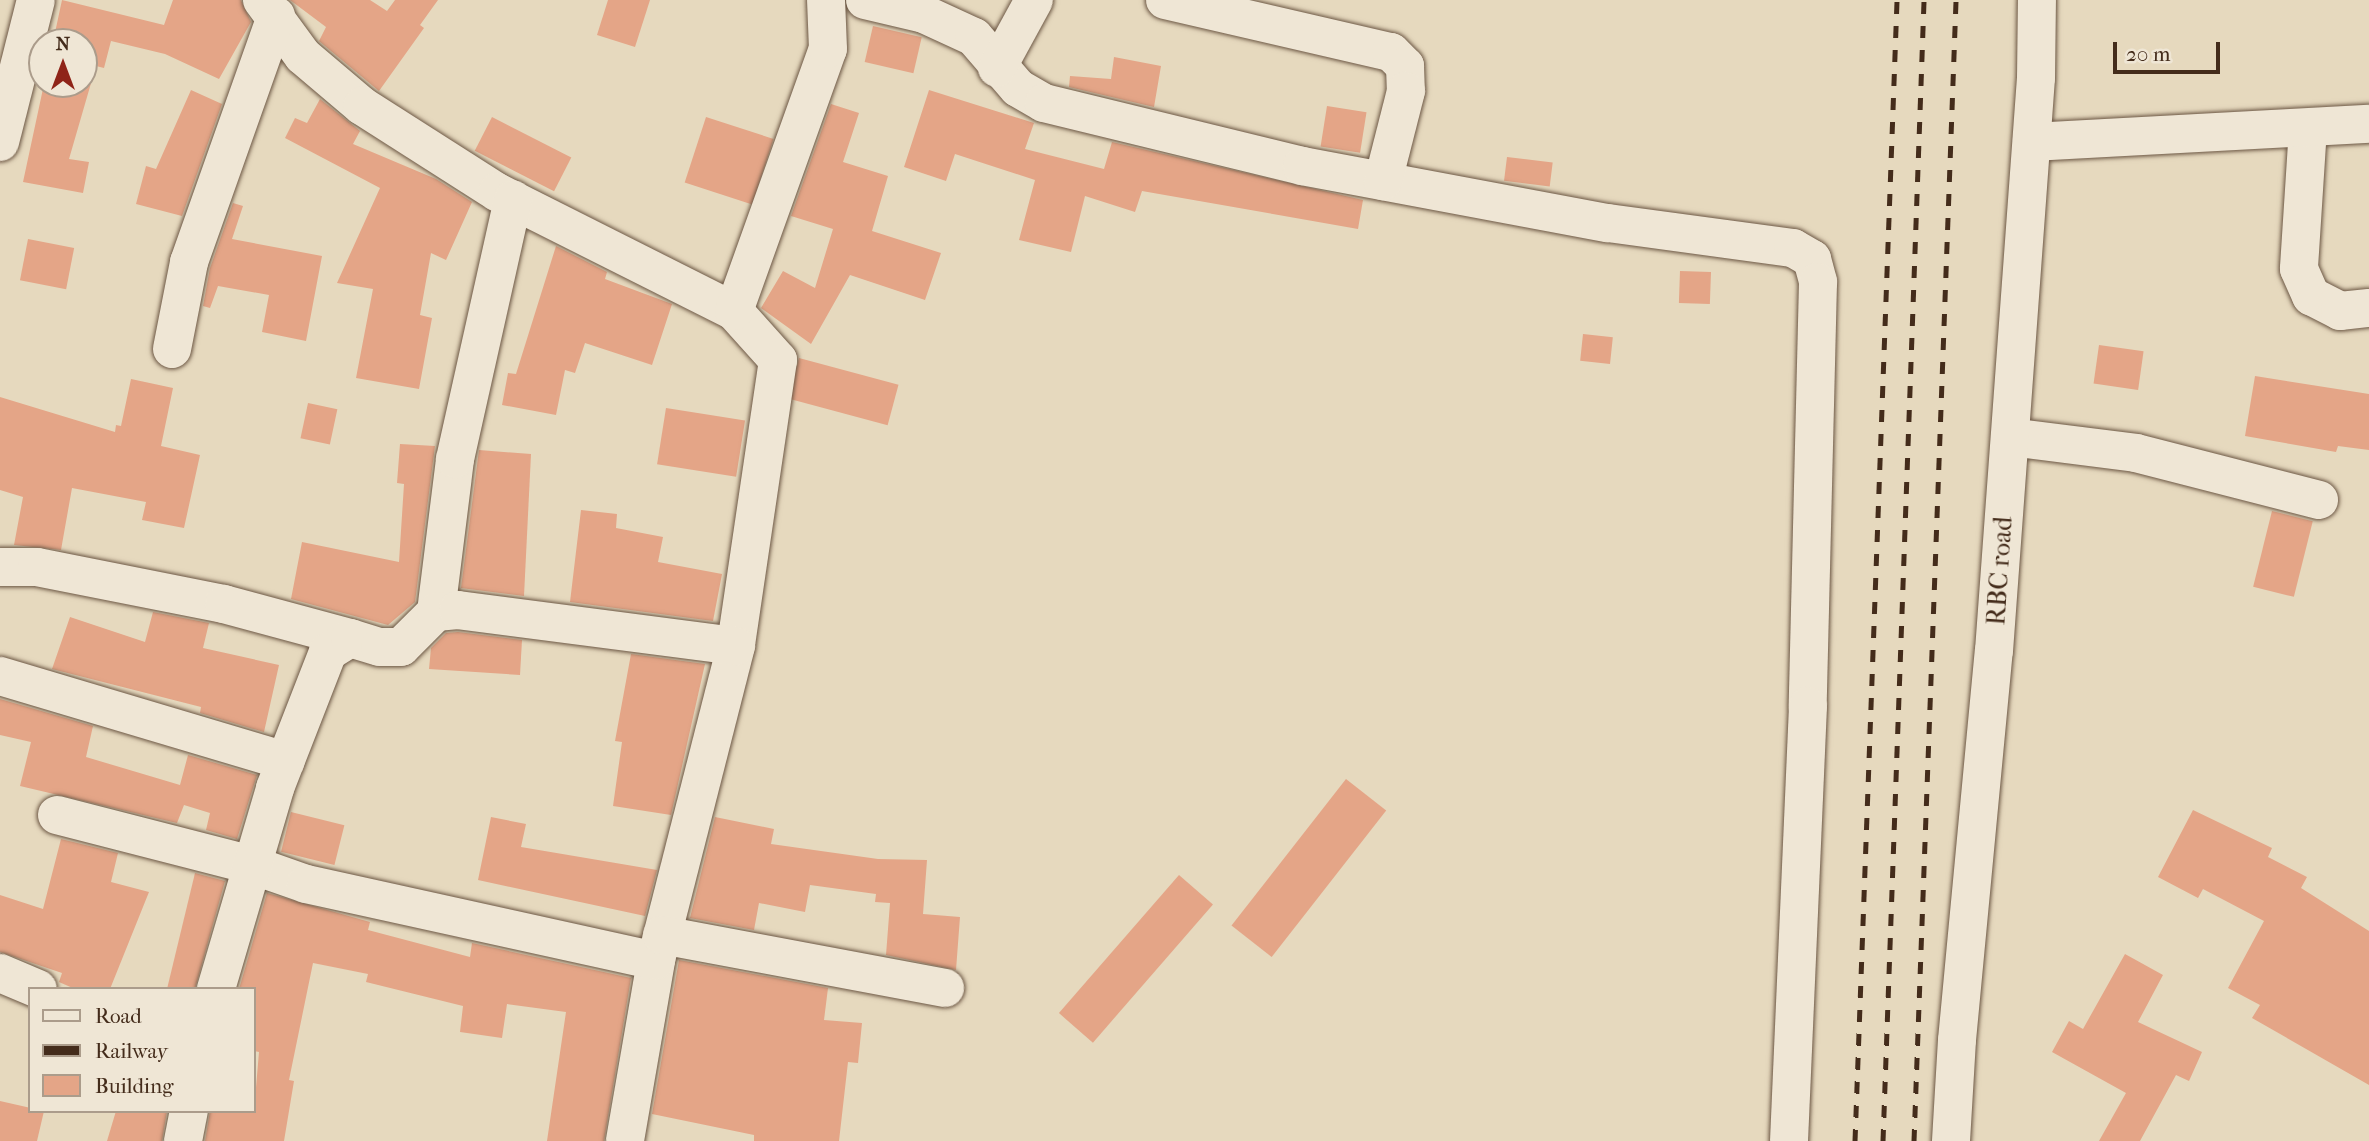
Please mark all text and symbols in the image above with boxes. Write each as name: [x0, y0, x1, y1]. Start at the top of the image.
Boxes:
north arrow: [28, 28, 98, 98]
scale bar: [2117, 28, 2224, 72]
text: N: [56, 33, 70, 55]
text: 20 m: [2126, 42, 2170, 66]
street label: RBC road: [1981, 515, 2019, 627]
legend: [28, 987, 256, 1113]
text: Road: [95, 1004, 142, 1028]
text: Railway: [95, 1039, 168, 1063]
text: Building: [95, 1074, 173, 1098]

